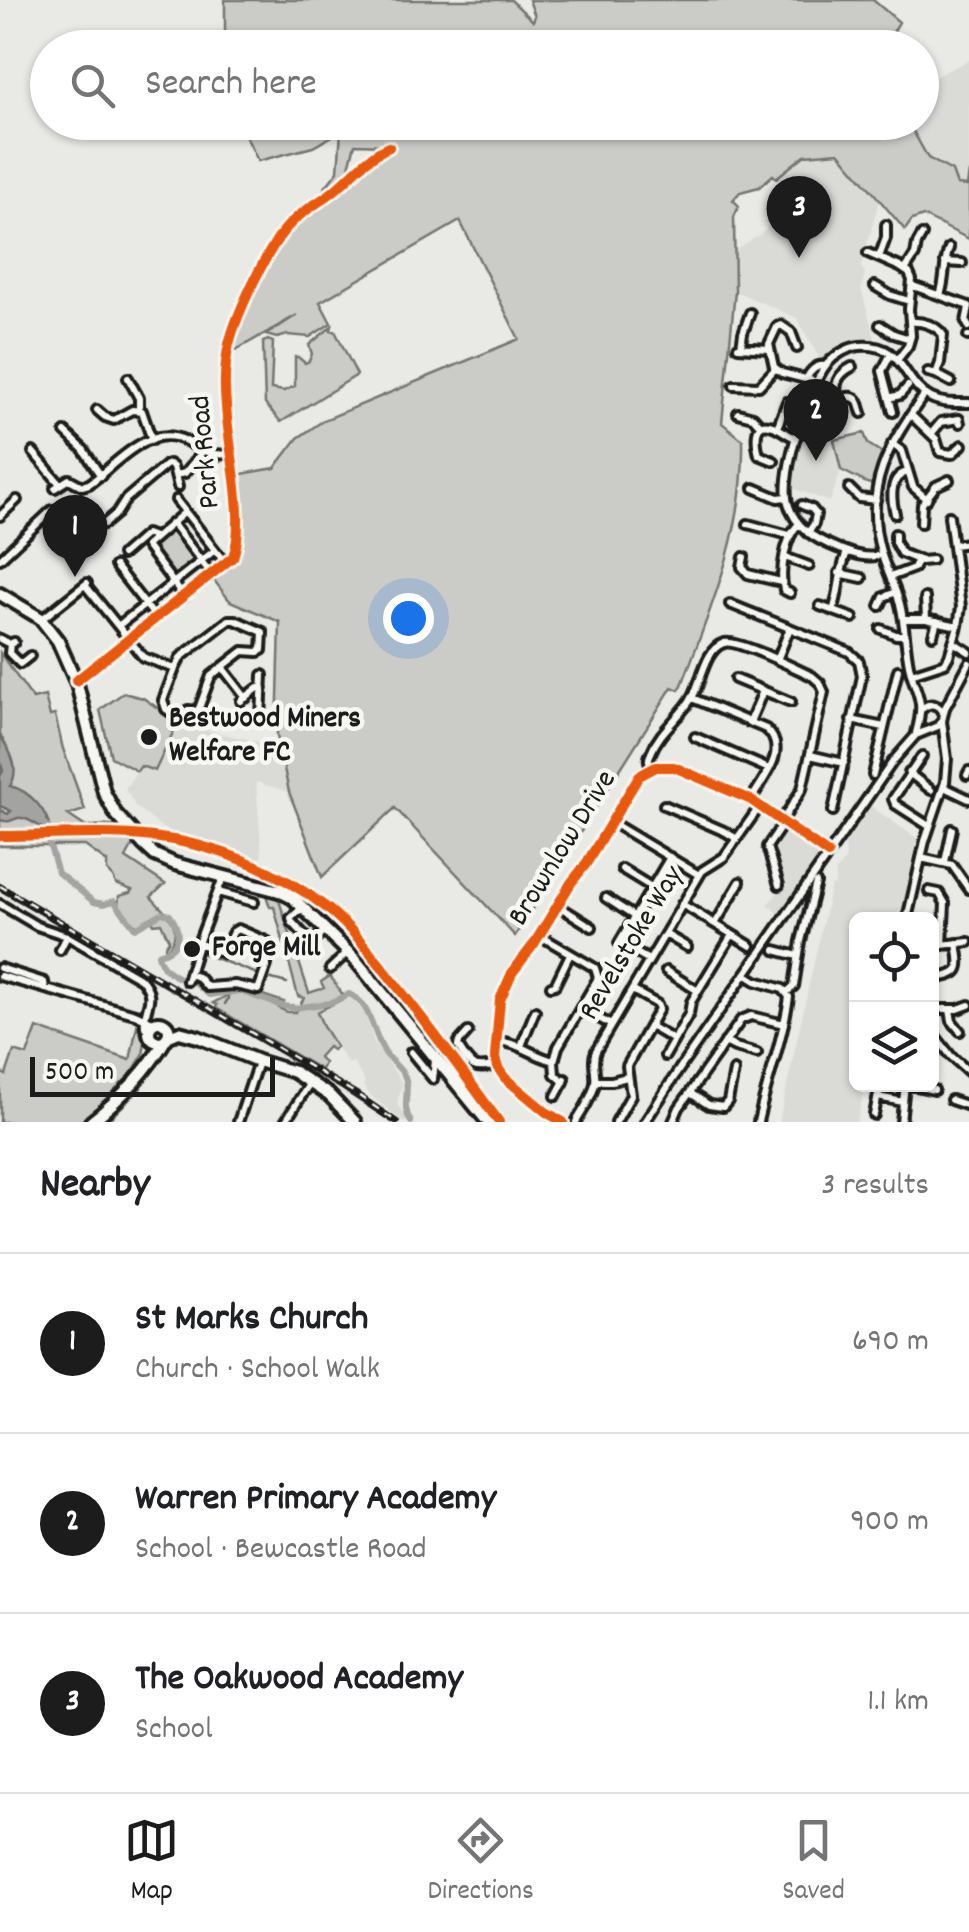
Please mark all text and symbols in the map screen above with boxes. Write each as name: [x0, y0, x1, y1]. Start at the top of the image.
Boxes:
search box: [30, 30, 939, 140]
icon: search: [65, 58, 120, 113]
text: Search here: [145, 58, 317, 113]
pin: 3: [766, 176, 832, 258]
pin: 2: [784, 378, 848, 461]
street label: Park Road: [181, 393, 233, 511]
pin: 1: [42, 494, 108, 577]
your location: [383, 593, 434, 644]
place label: Bestwood Miners Welfare FC: [169, 699, 361, 776]
marker: Bestwood Miners Welfare FC: [138, 726, 160, 748]
street label: Brownlow Drive: [499, 763, 629, 935]
street label: Revelstoke Way: [570, 858, 697, 1029]
map controls: [849, 912, 939, 1092]
button: locate: [849, 912, 939, 1002]
place label: Forge Mill: [212, 928, 321, 971]
marker: Forge Mill: [181, 938, 203, 960]
button: layers: [849, 1002, 939, 1092]
scale bar: [30, 1052, 275, 1096]
text: 500 m: [45, 1054, 114, 1094]
text: Nearby: [40, 1157, 150, 1217]
text: 3 results: [821, 1164, 929, 1210]
text: St Marks Church: [135, 1293, 368, 1348]
text: 1: [69, 1320, 76, 1366]
text: 690 m: [852, 1320, 929, 1366]
text: Church · School Walk: [135, 1348, 380, 1394]
text: Warren Primary Academy: [135, 1473, 496, 1528]
text: 2: [66, 1500, 79, 1546]
text: 900 m: [850, 1500, 929, 1546]
text: School · Bewcastle Road: [135, 1528, 427, 1574]
text: The Oakwood Academy: [135, 1653, 463, 1708]
text: 3: [65, 1680, 80, 1726]
text: 1.1 km: [867, 1680, 929, 1726]
text: School: [135, 1708, 213, 1754]
tab: Map: [124, 1813, 179, 1913]
tab: Directions: [428, 1813, 534, 1913]
tab: Saved: [782, 1813, 845, 1913]

